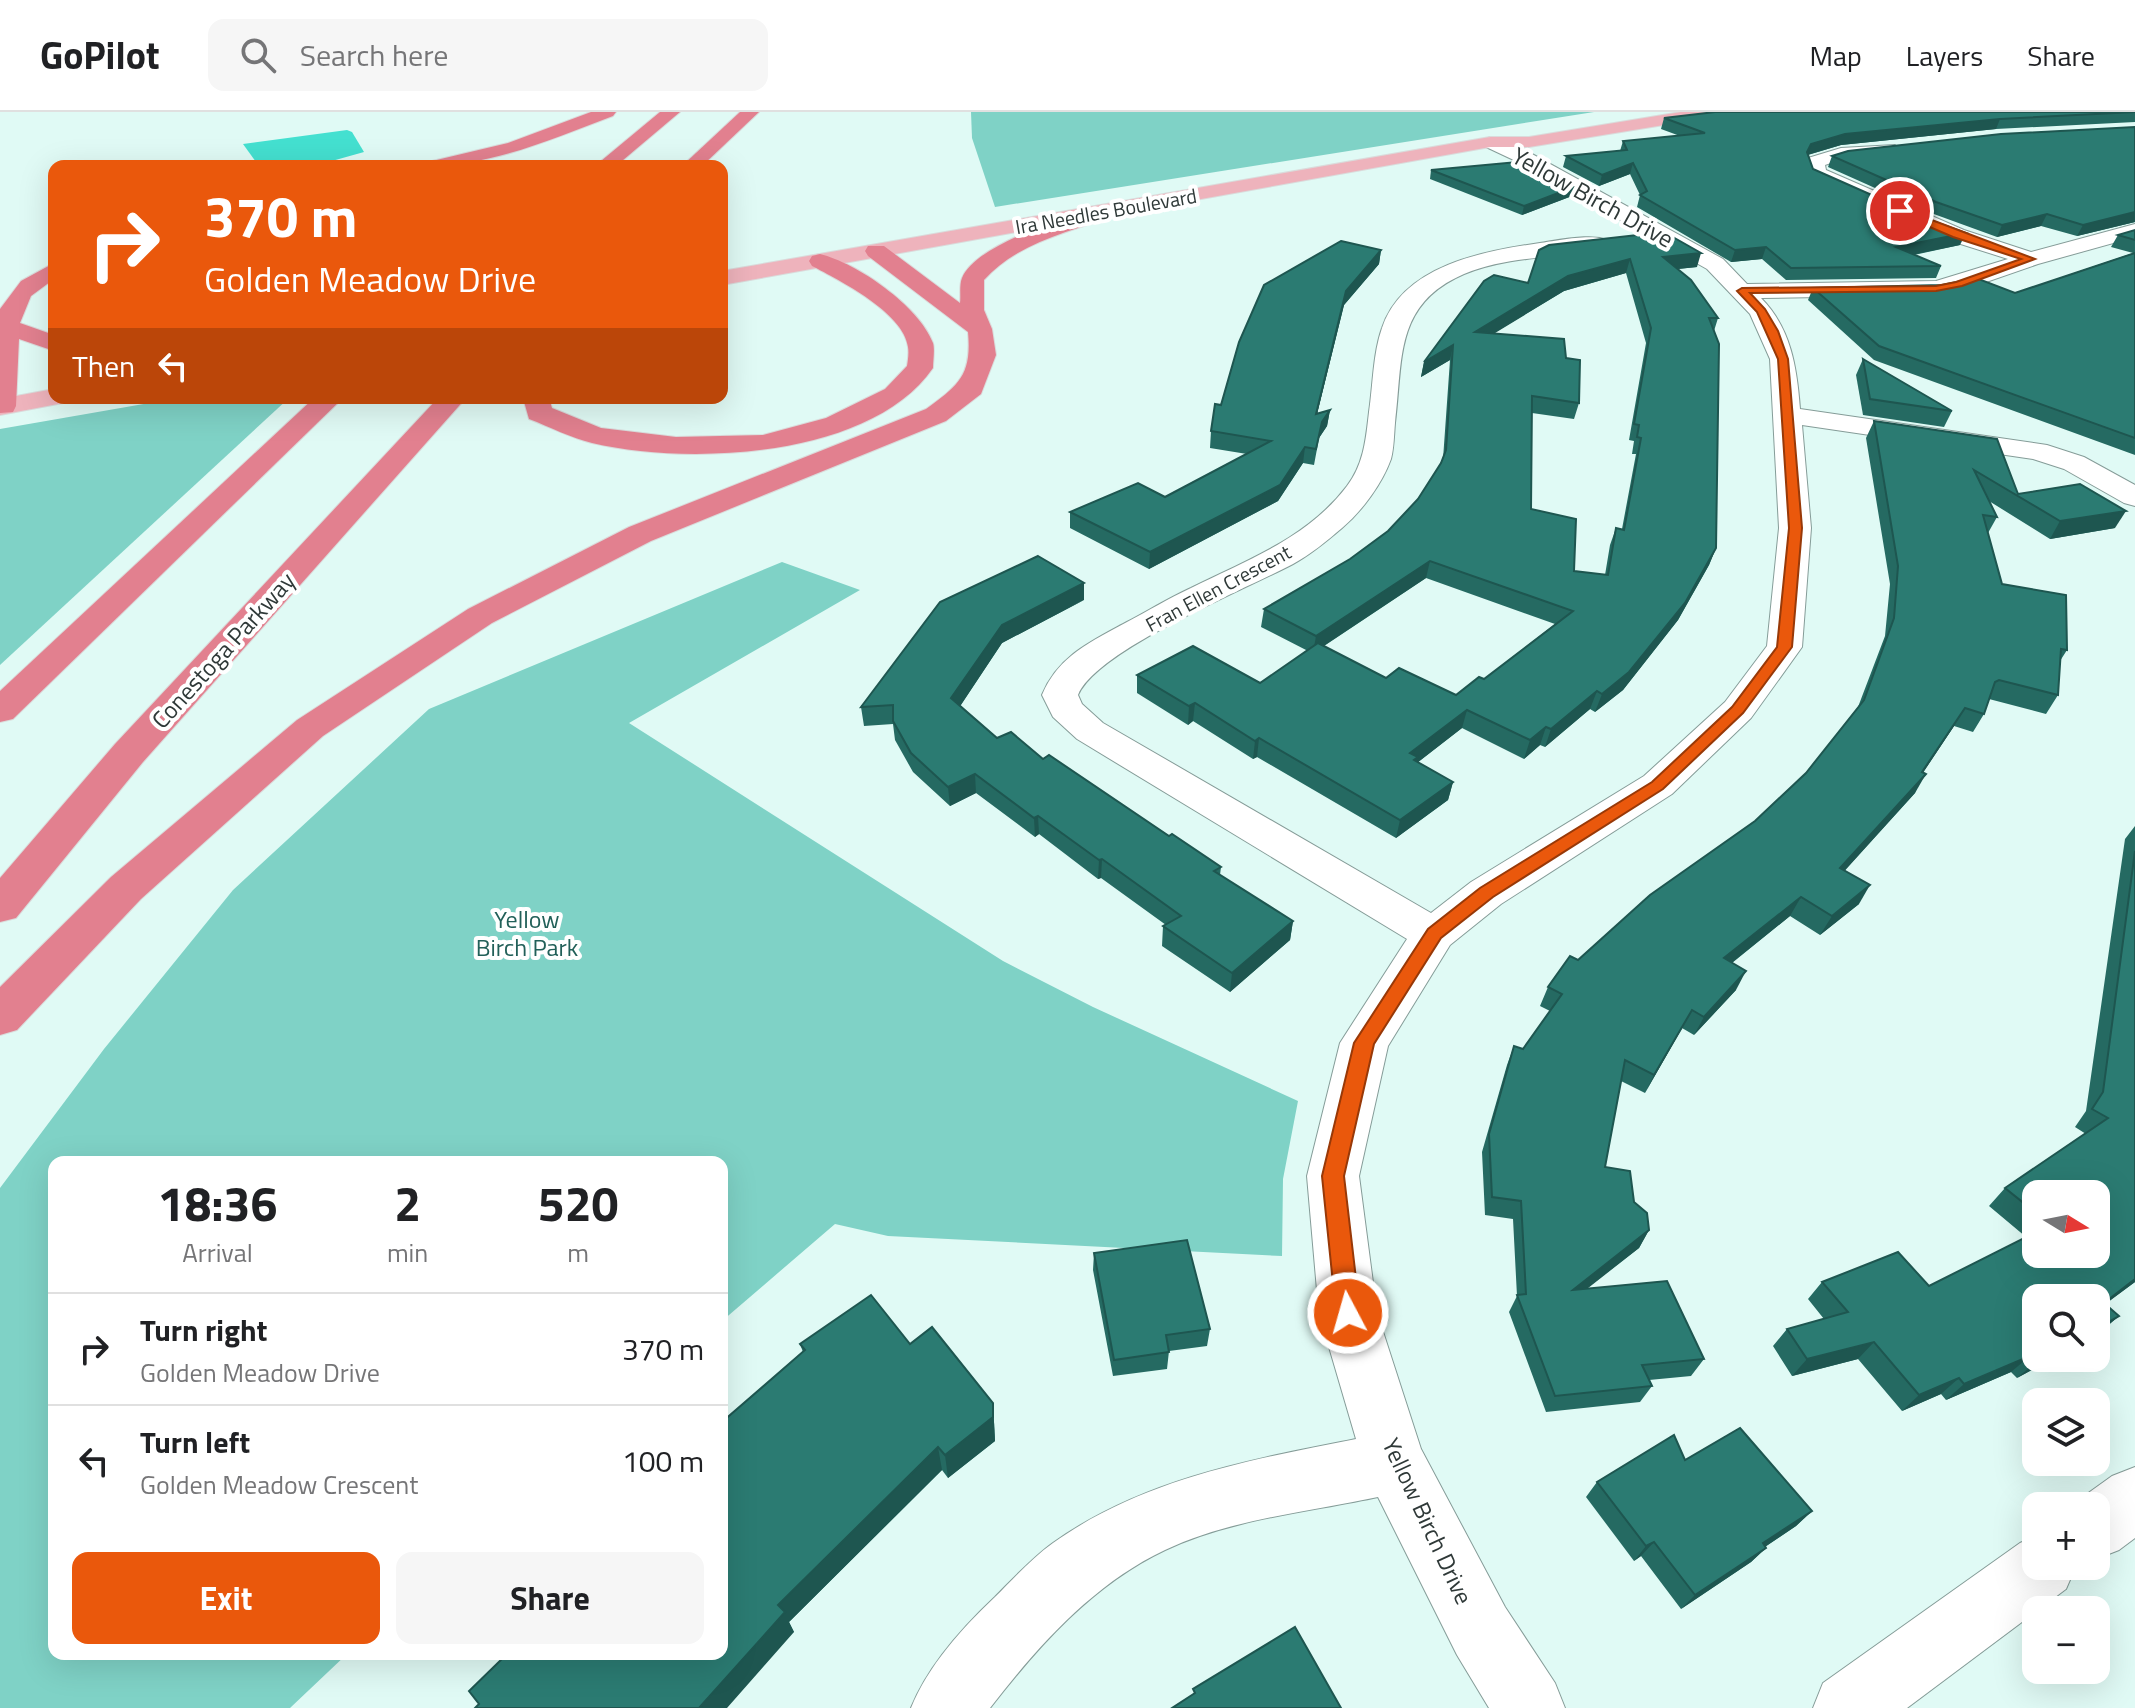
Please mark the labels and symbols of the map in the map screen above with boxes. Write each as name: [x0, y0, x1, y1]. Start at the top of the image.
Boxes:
street label: Yellow Birch Drive: [1506, 138, 1680, 256]
pin: [1866, 177, 1934, 245]
street label: Ira Needles Boulevard: [1013, 180, 1199, 242]
street label: Fran Ellen Crescent: [1140, 537, 1296, 639]
street label: Conestoga Parkway: [143, 563, 304, 736]
park label: Yellow Birch Park: [476, 901, 579, 965]
north arrow: [2022, 1180, 2110, 1268]
position arrow: [1306, 1271, 1390, 1355]
street label: Yellow Birch Drive: [1374, 1432, 1482, 1610]

